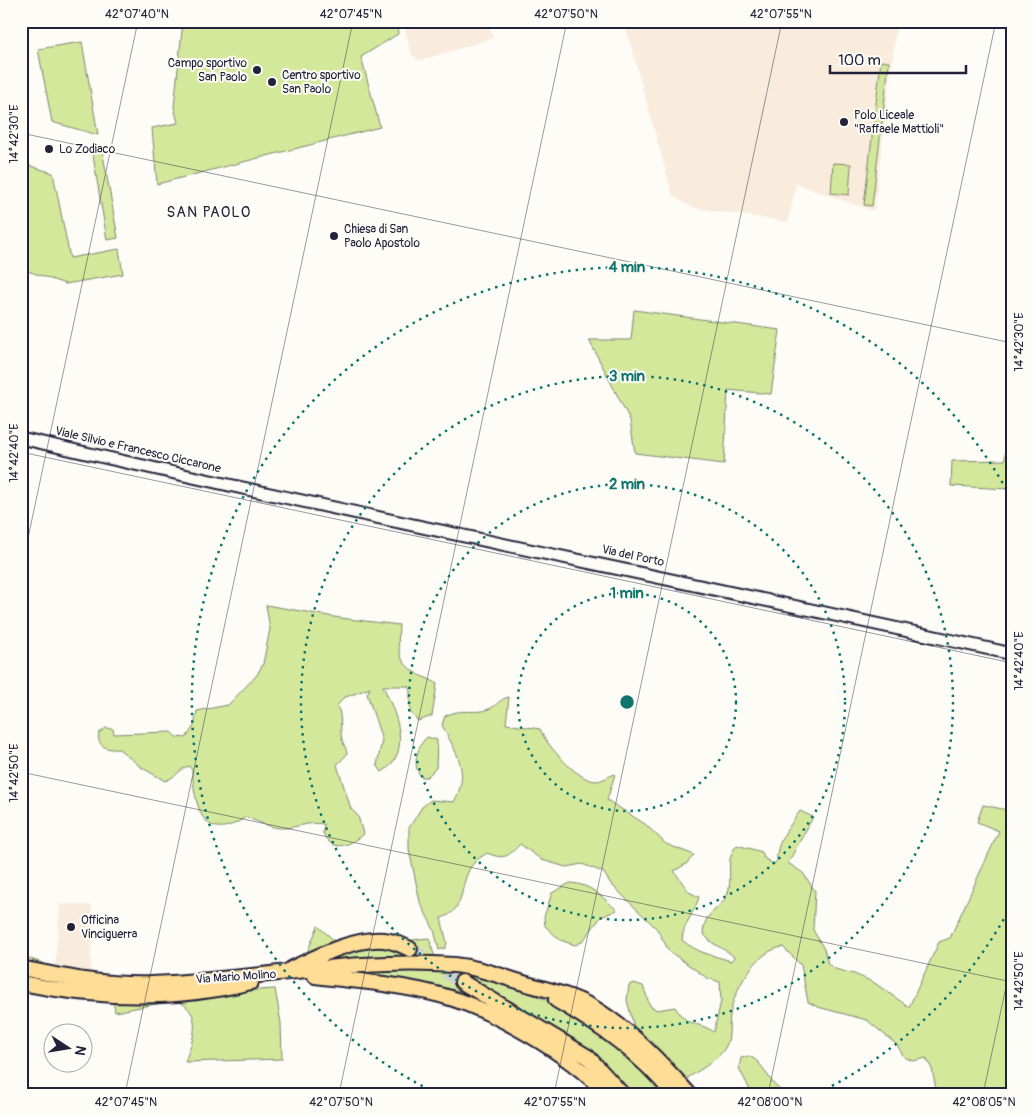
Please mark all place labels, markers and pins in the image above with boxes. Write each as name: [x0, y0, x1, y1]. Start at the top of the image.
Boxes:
place label: Campo sportivo San Paolo: [168, 56, 248, 85]
marker: Campo sportivo San Paolo: [251, 64, 263, 76]
place label: Centro sportivo San Paolo: [282, 68, 361, 97]
marker: Centro sportivo San Paolo: [266, 76, 278, 88]
place label: Polo Liceale "Raffaele Mattioli": [854, 108, 944, 137]
marker: Polo Liceale "Raffaele Mattioli": [838, 116, 850, 128]
place label: Lo Zodiaco: [59, 142, 116, 157]
marker: Lo Zodiaco: [43, 143, 55, 155]
place label: Chiesa di San Paolo Apostolo: [344, 222, 420, 251]
marker: Chiesa di San Paolo Apostolo: [328, 230, 340, 242]
centre of rings: [618, 693, 636, 711]
place label: Officina Vinciguerra: [81, 913, 138, 942]
marker: Officina Vinciguerra: [65, 921, 77, 933]

